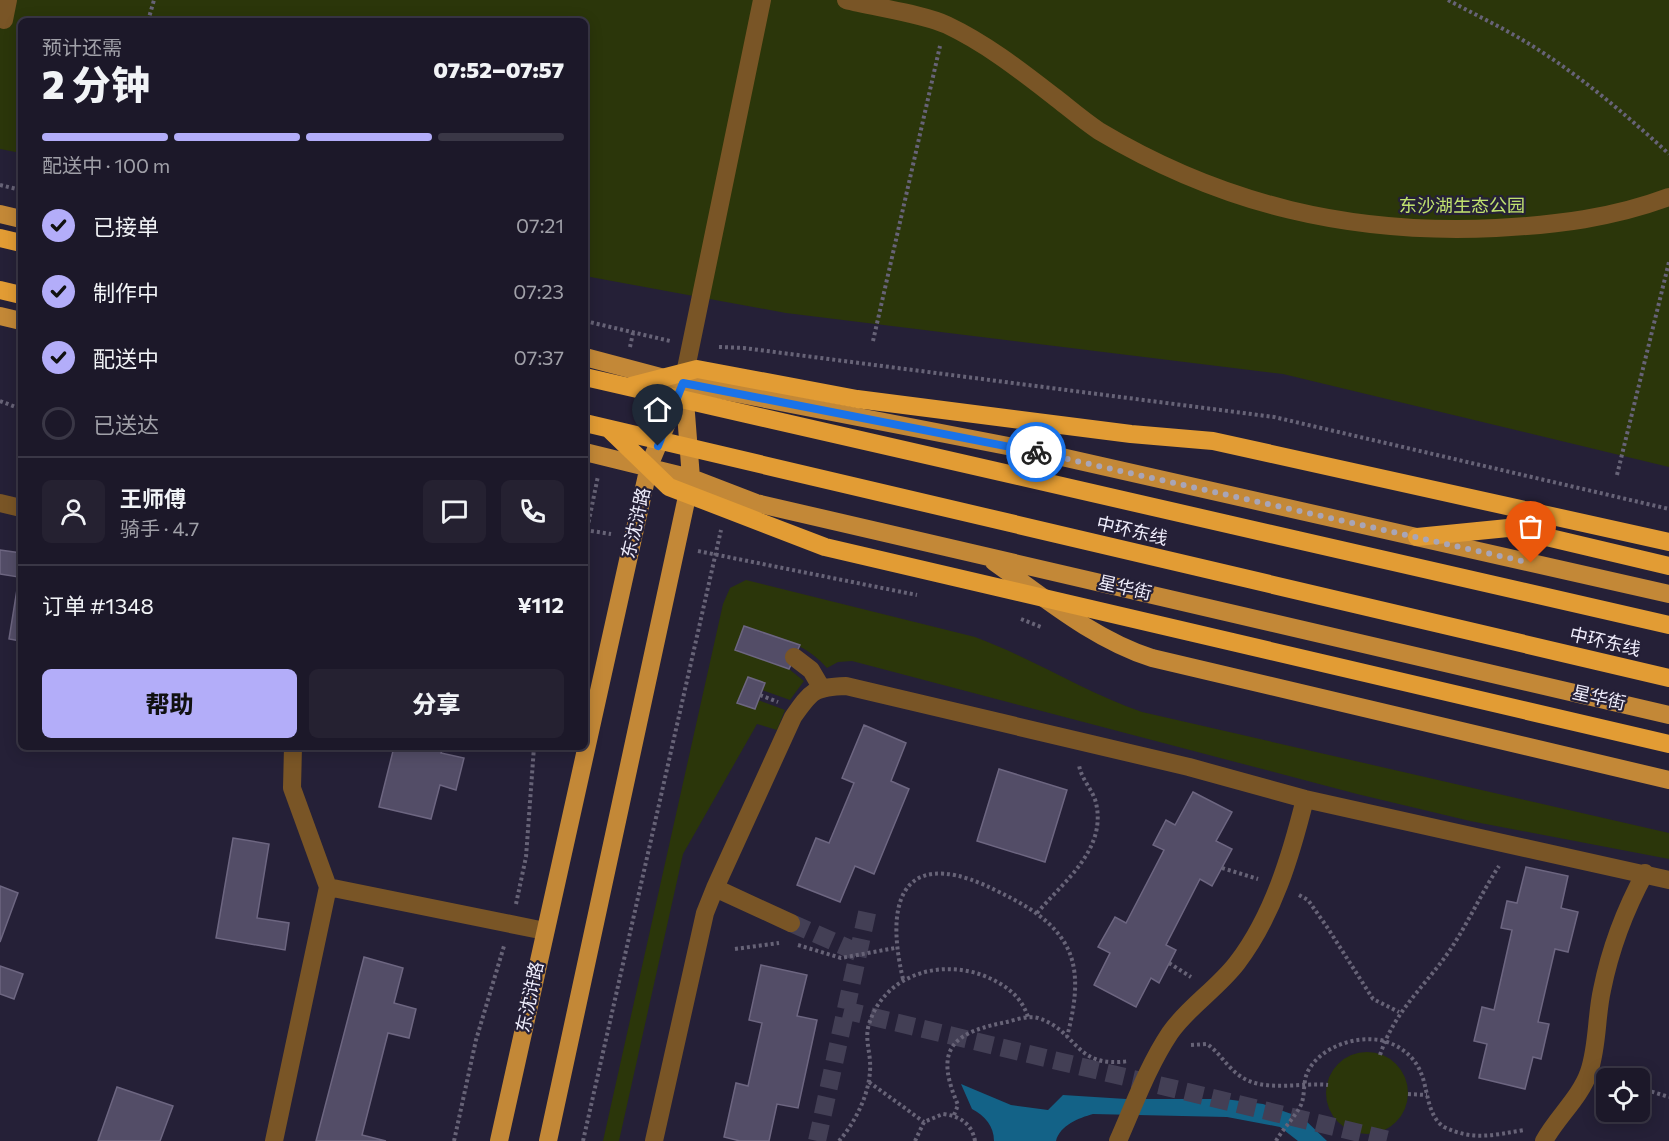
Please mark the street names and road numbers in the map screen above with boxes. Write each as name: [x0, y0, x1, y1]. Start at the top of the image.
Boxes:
street label: 东沈浒路: [616, 485, 654, 560]
street label: 中环东线: [1095, 511, 1170, 549]
street label: 星华街: [1096, 570, 1154, 604]
street label: 中环东线: [1568, 622, 1643, 660]
street label: 星华街: [1570, 680, 1628, 714]
street label: 东沈浒路: [511, 959, 547, 1034]

